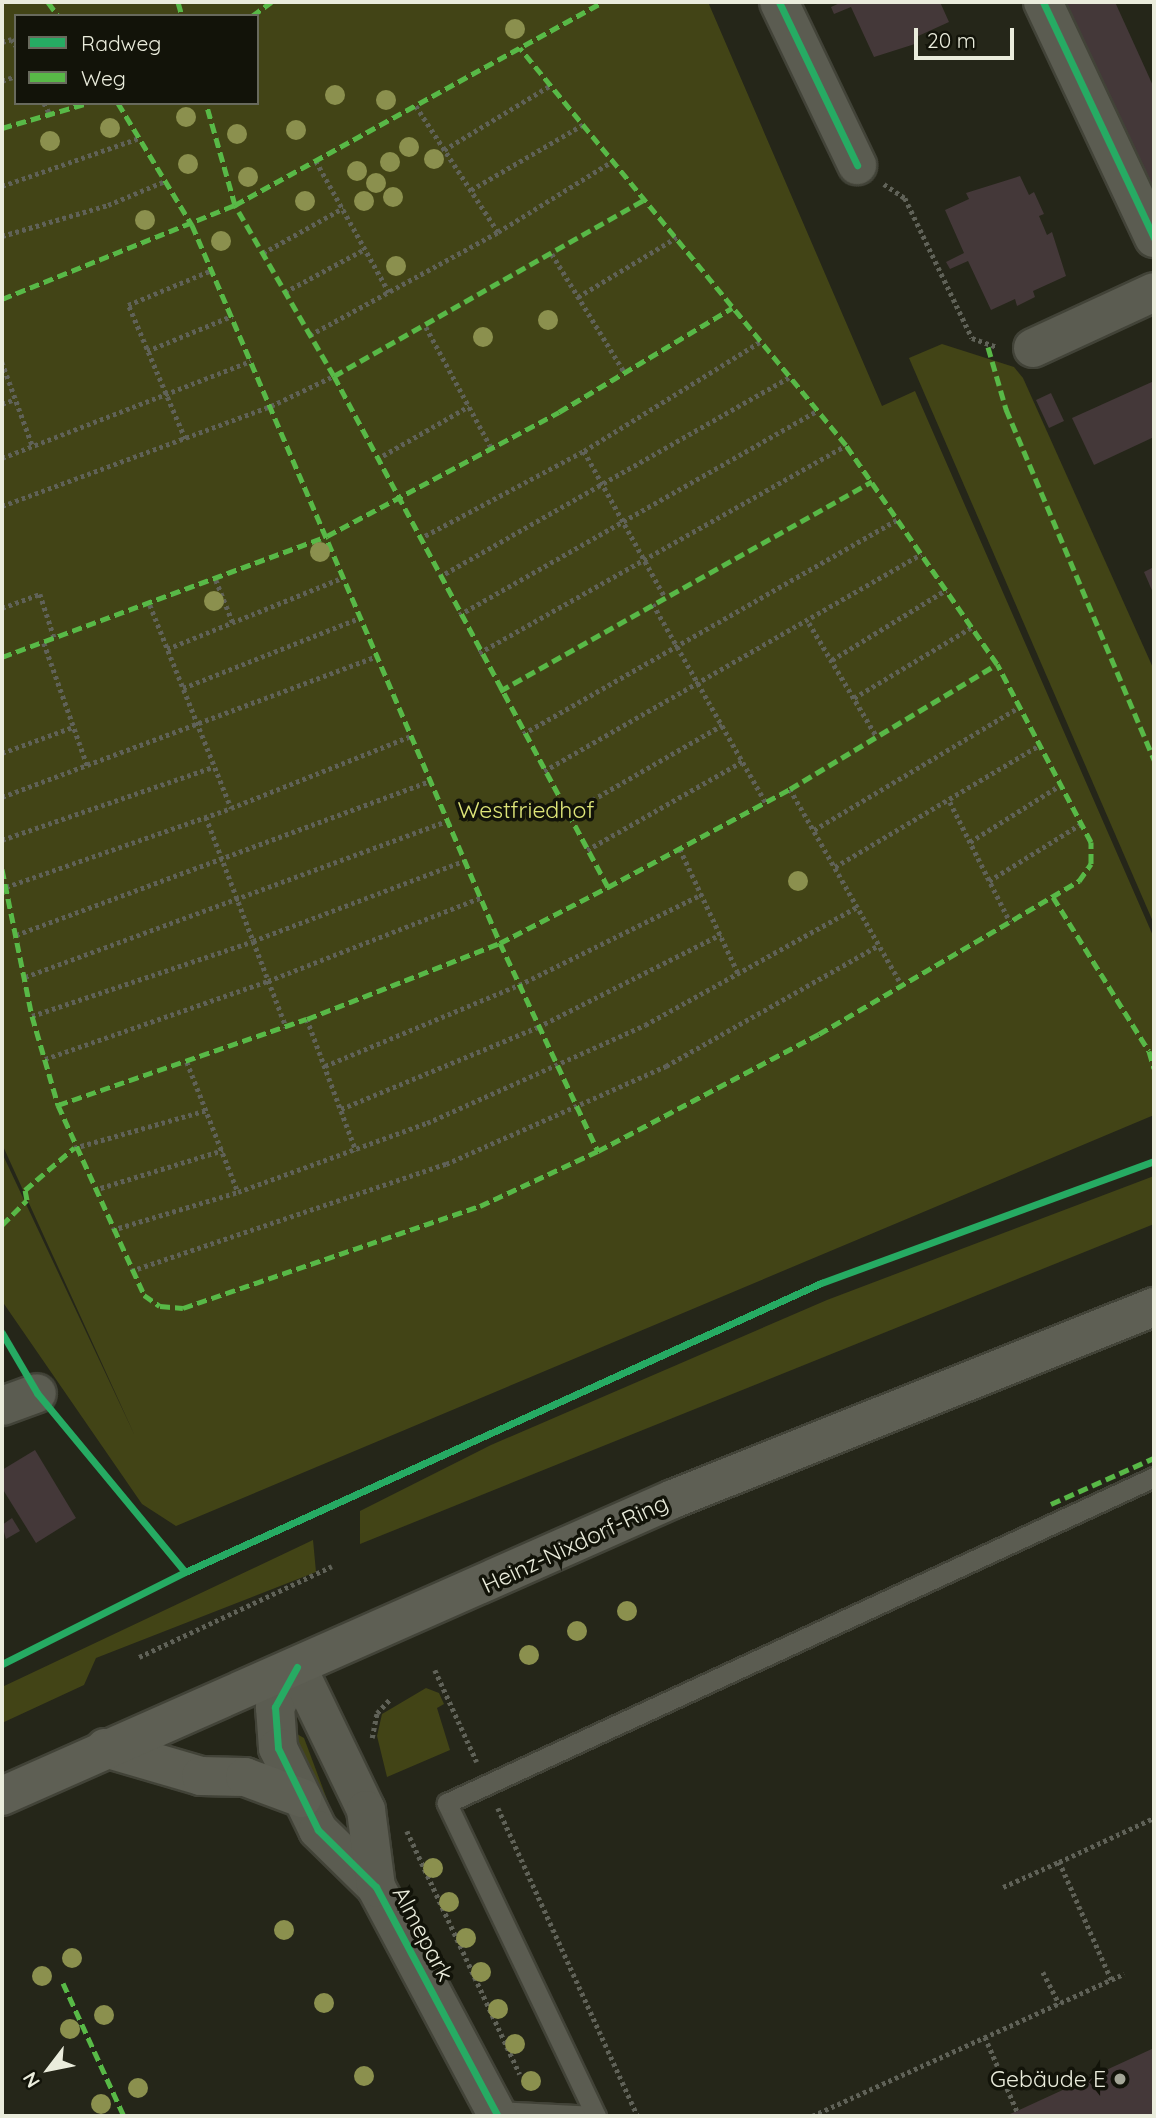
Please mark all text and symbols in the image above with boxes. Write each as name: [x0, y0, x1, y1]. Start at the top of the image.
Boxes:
legend: [14, 14, 259, 105]
scale bar: [918, 14, 1018, 58]
text: 20 m: [927, 27, 976, 53]
text: Radweg: [81, 30, 161, 56]
text: Weg: [81, 65, 126, 91]
park label: Westfriedhof: [457, 796, 595, 824]
street label: Heinz-Nixdorf-Ring: [478, 1489, 672, 1599]
street label: Almepark: [387, 1882, 459, 1986]
north arrow: [14, 2034, 84, 2104]
place label: Gebäude E: [990, 2065, 1106, 2093]
text: N: [17, 2068, 45, 2092]
marker: Gebäude E: [1112, 2071, 1128, 2087]

